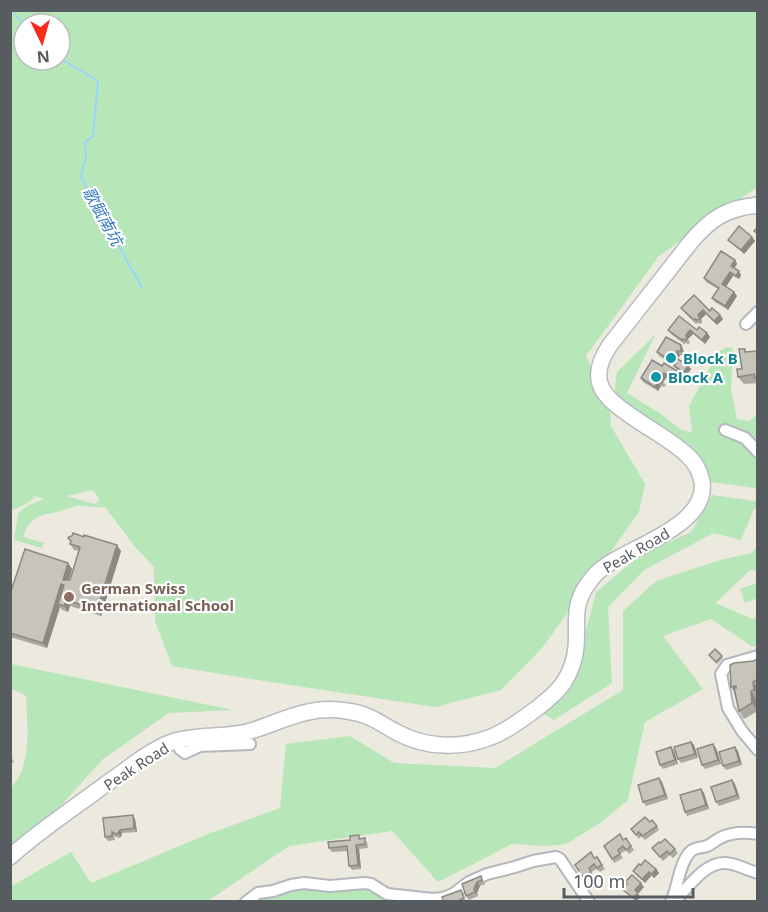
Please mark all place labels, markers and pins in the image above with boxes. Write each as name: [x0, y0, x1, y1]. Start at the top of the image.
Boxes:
place label: Block B: [683, 348, 738, 368]
marker: Block B: [664, 351, 678, 365]
place label: Block A: [668, 367, 724, 387]
marker: Block A: [649, 370, 663, 384]
place label: German Swiss International School: [81, 578, 234, 615]
marker: German Swiss International School: [62, 590, 76, 604]

